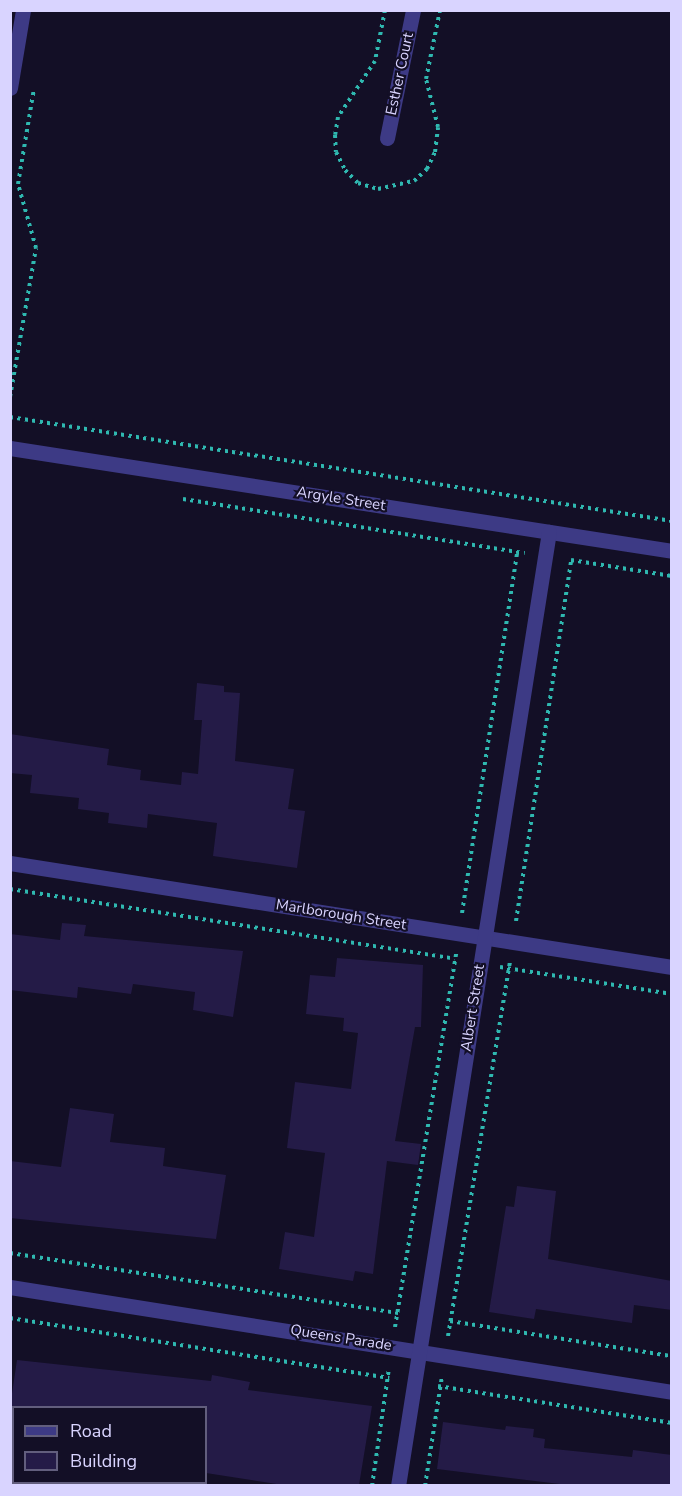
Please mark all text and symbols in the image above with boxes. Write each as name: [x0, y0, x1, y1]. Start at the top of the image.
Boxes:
street label: Esther Court: [382, 31, 418, 117]
street label: Argyle Street: [295, 483, 387, 515]
street label: Marlborough Street: [275, 896, 407, 934]
street label: Albert Street: [457, 963, 489, 1053]
street label: Queens Parade: [289, 1321, 393, 1355]
legend: [12, 1406, 207, 1484]
text: Road: [70, 1419, 112, 1443]
text: Building: [70, 1449, 137, 1473]

